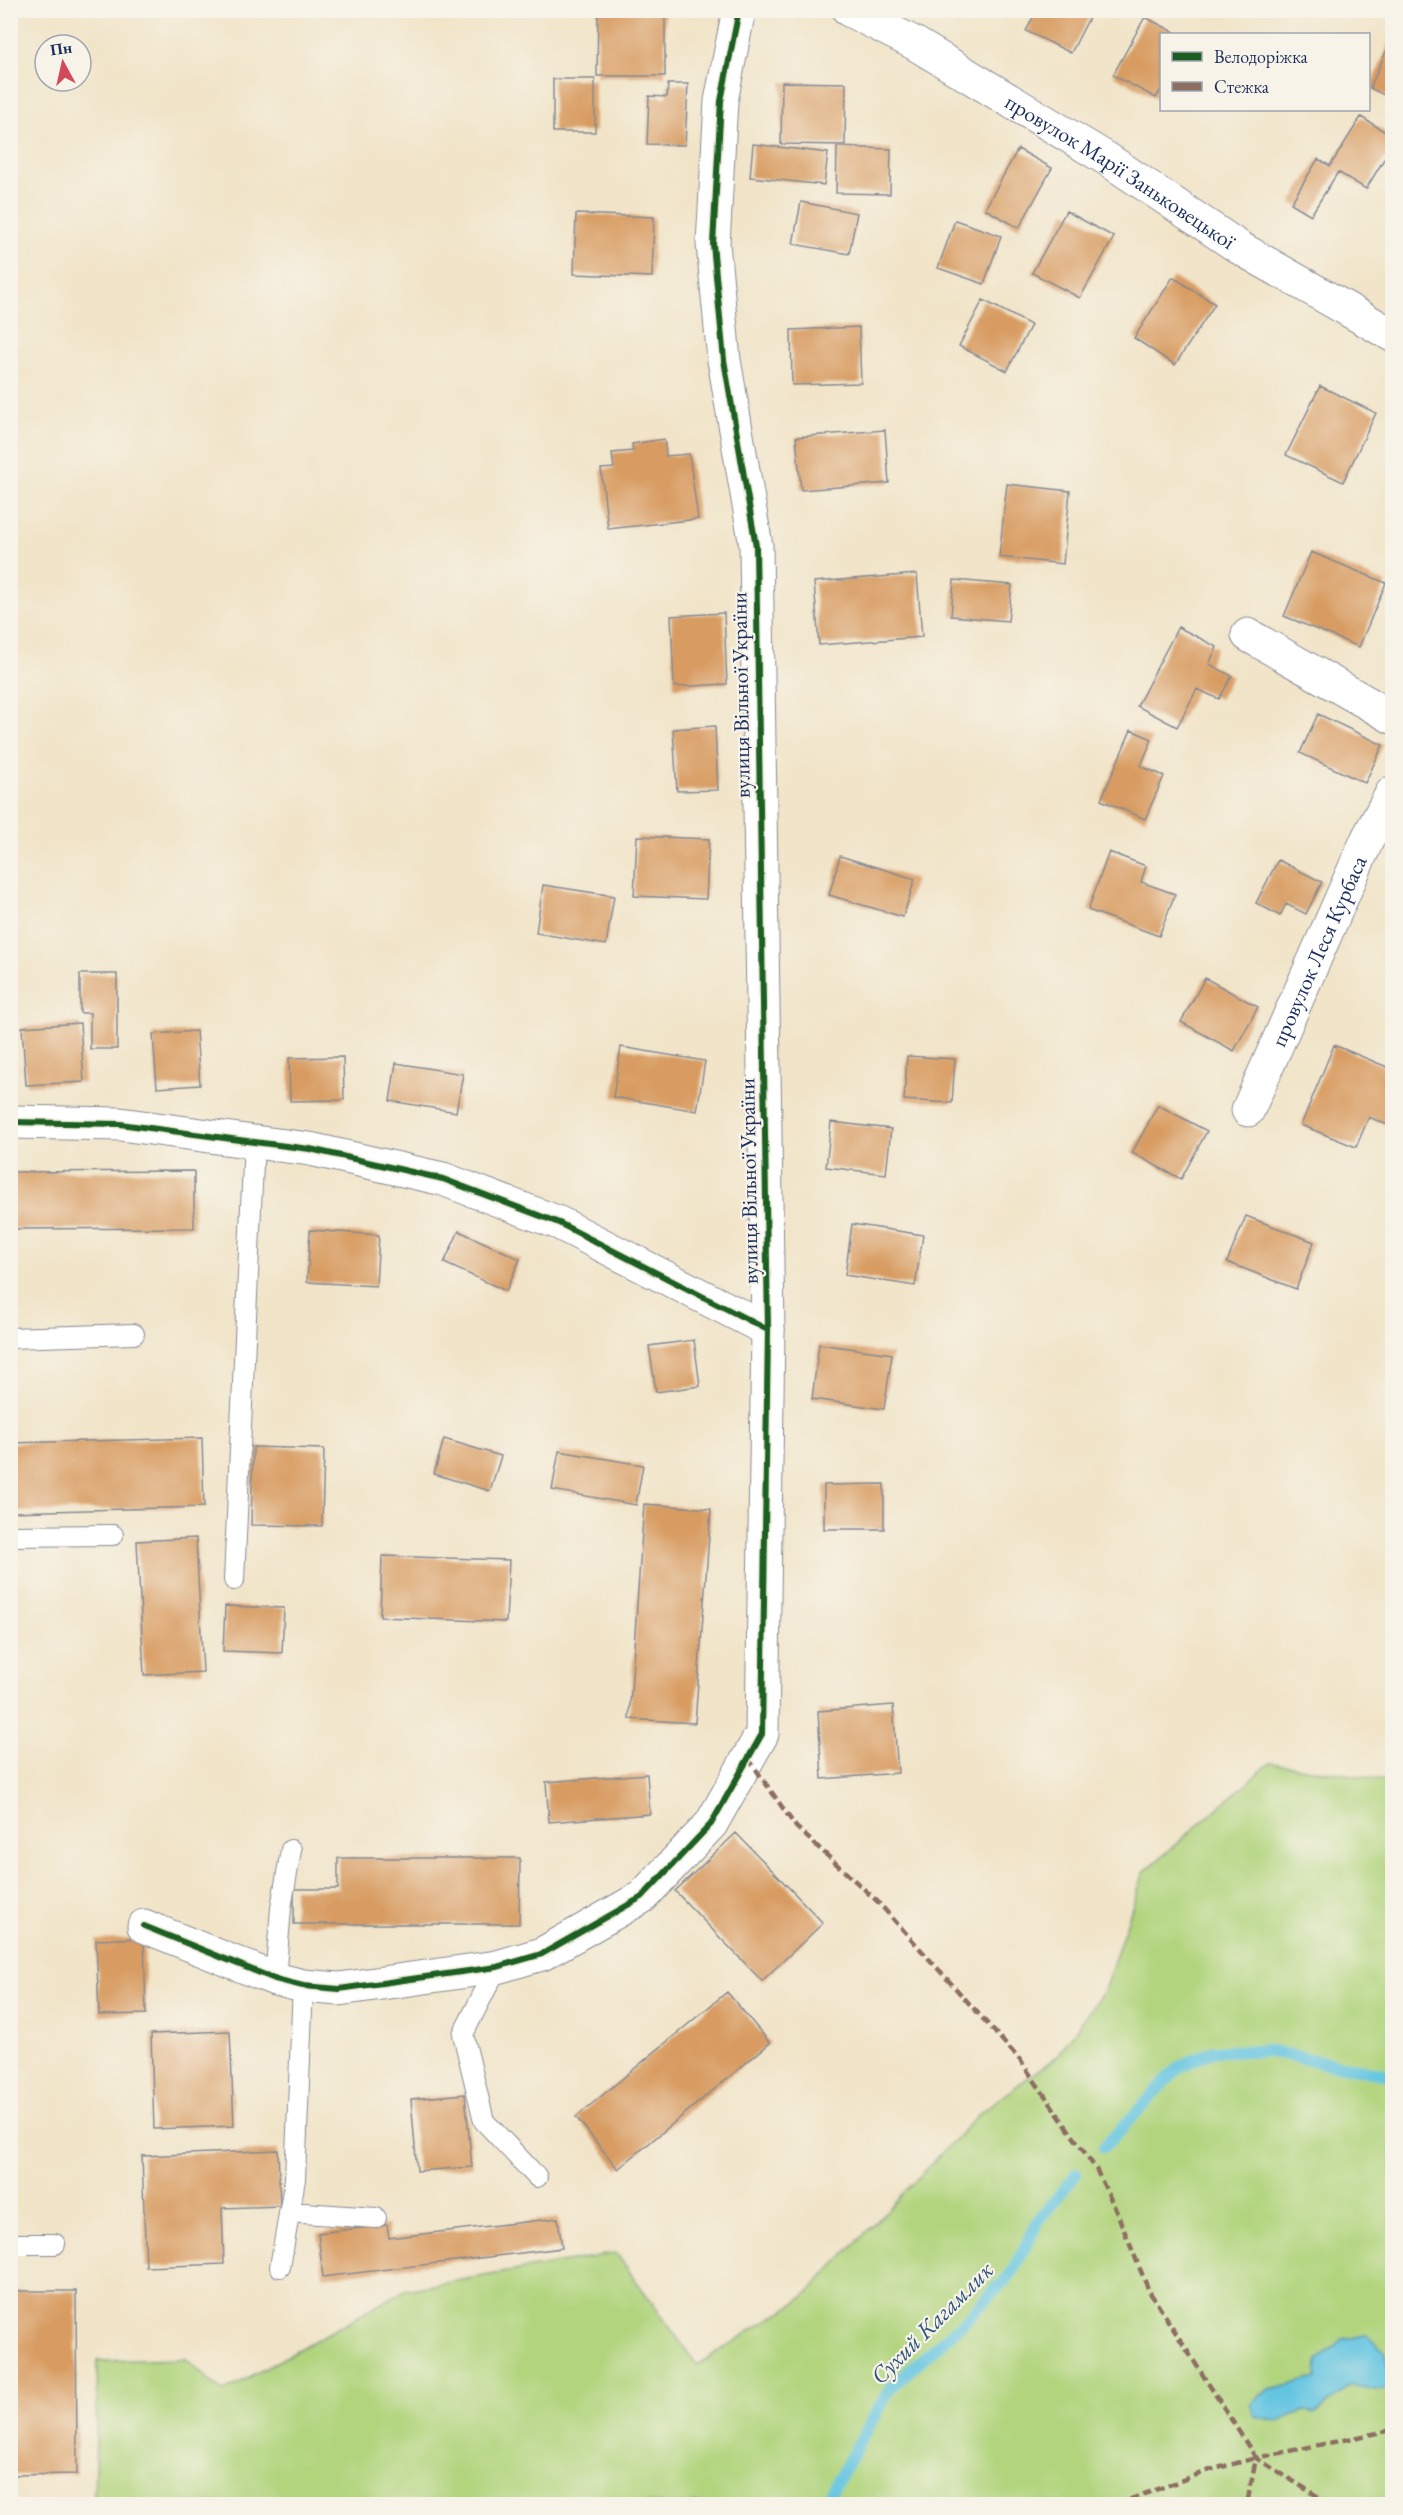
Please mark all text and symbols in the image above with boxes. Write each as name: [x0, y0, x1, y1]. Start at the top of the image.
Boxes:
north arrow: [33, 33, 93, 93]
legend: [1160, 33, 1370, 111]
text: Пн: [49, 37, 73, 61]
text: Велодоріжка: [1214, 45, 1309, 68]
text: Стежка: [1214, 75, 1270, 98]
street label: провулок Марії Заньковецької: [1000, 87, 1241, 256]
street label: вулиця Вільної України: [724, 591, 757, 798]
street label: провулок Леся Курбаса: [1264, 851, 1374, 1051]
street label: вулиця Вільної України: [732, 1077, 765, 1284]
water label: Сухий Кагамлик: [863, 2254, 1000, 2391]

